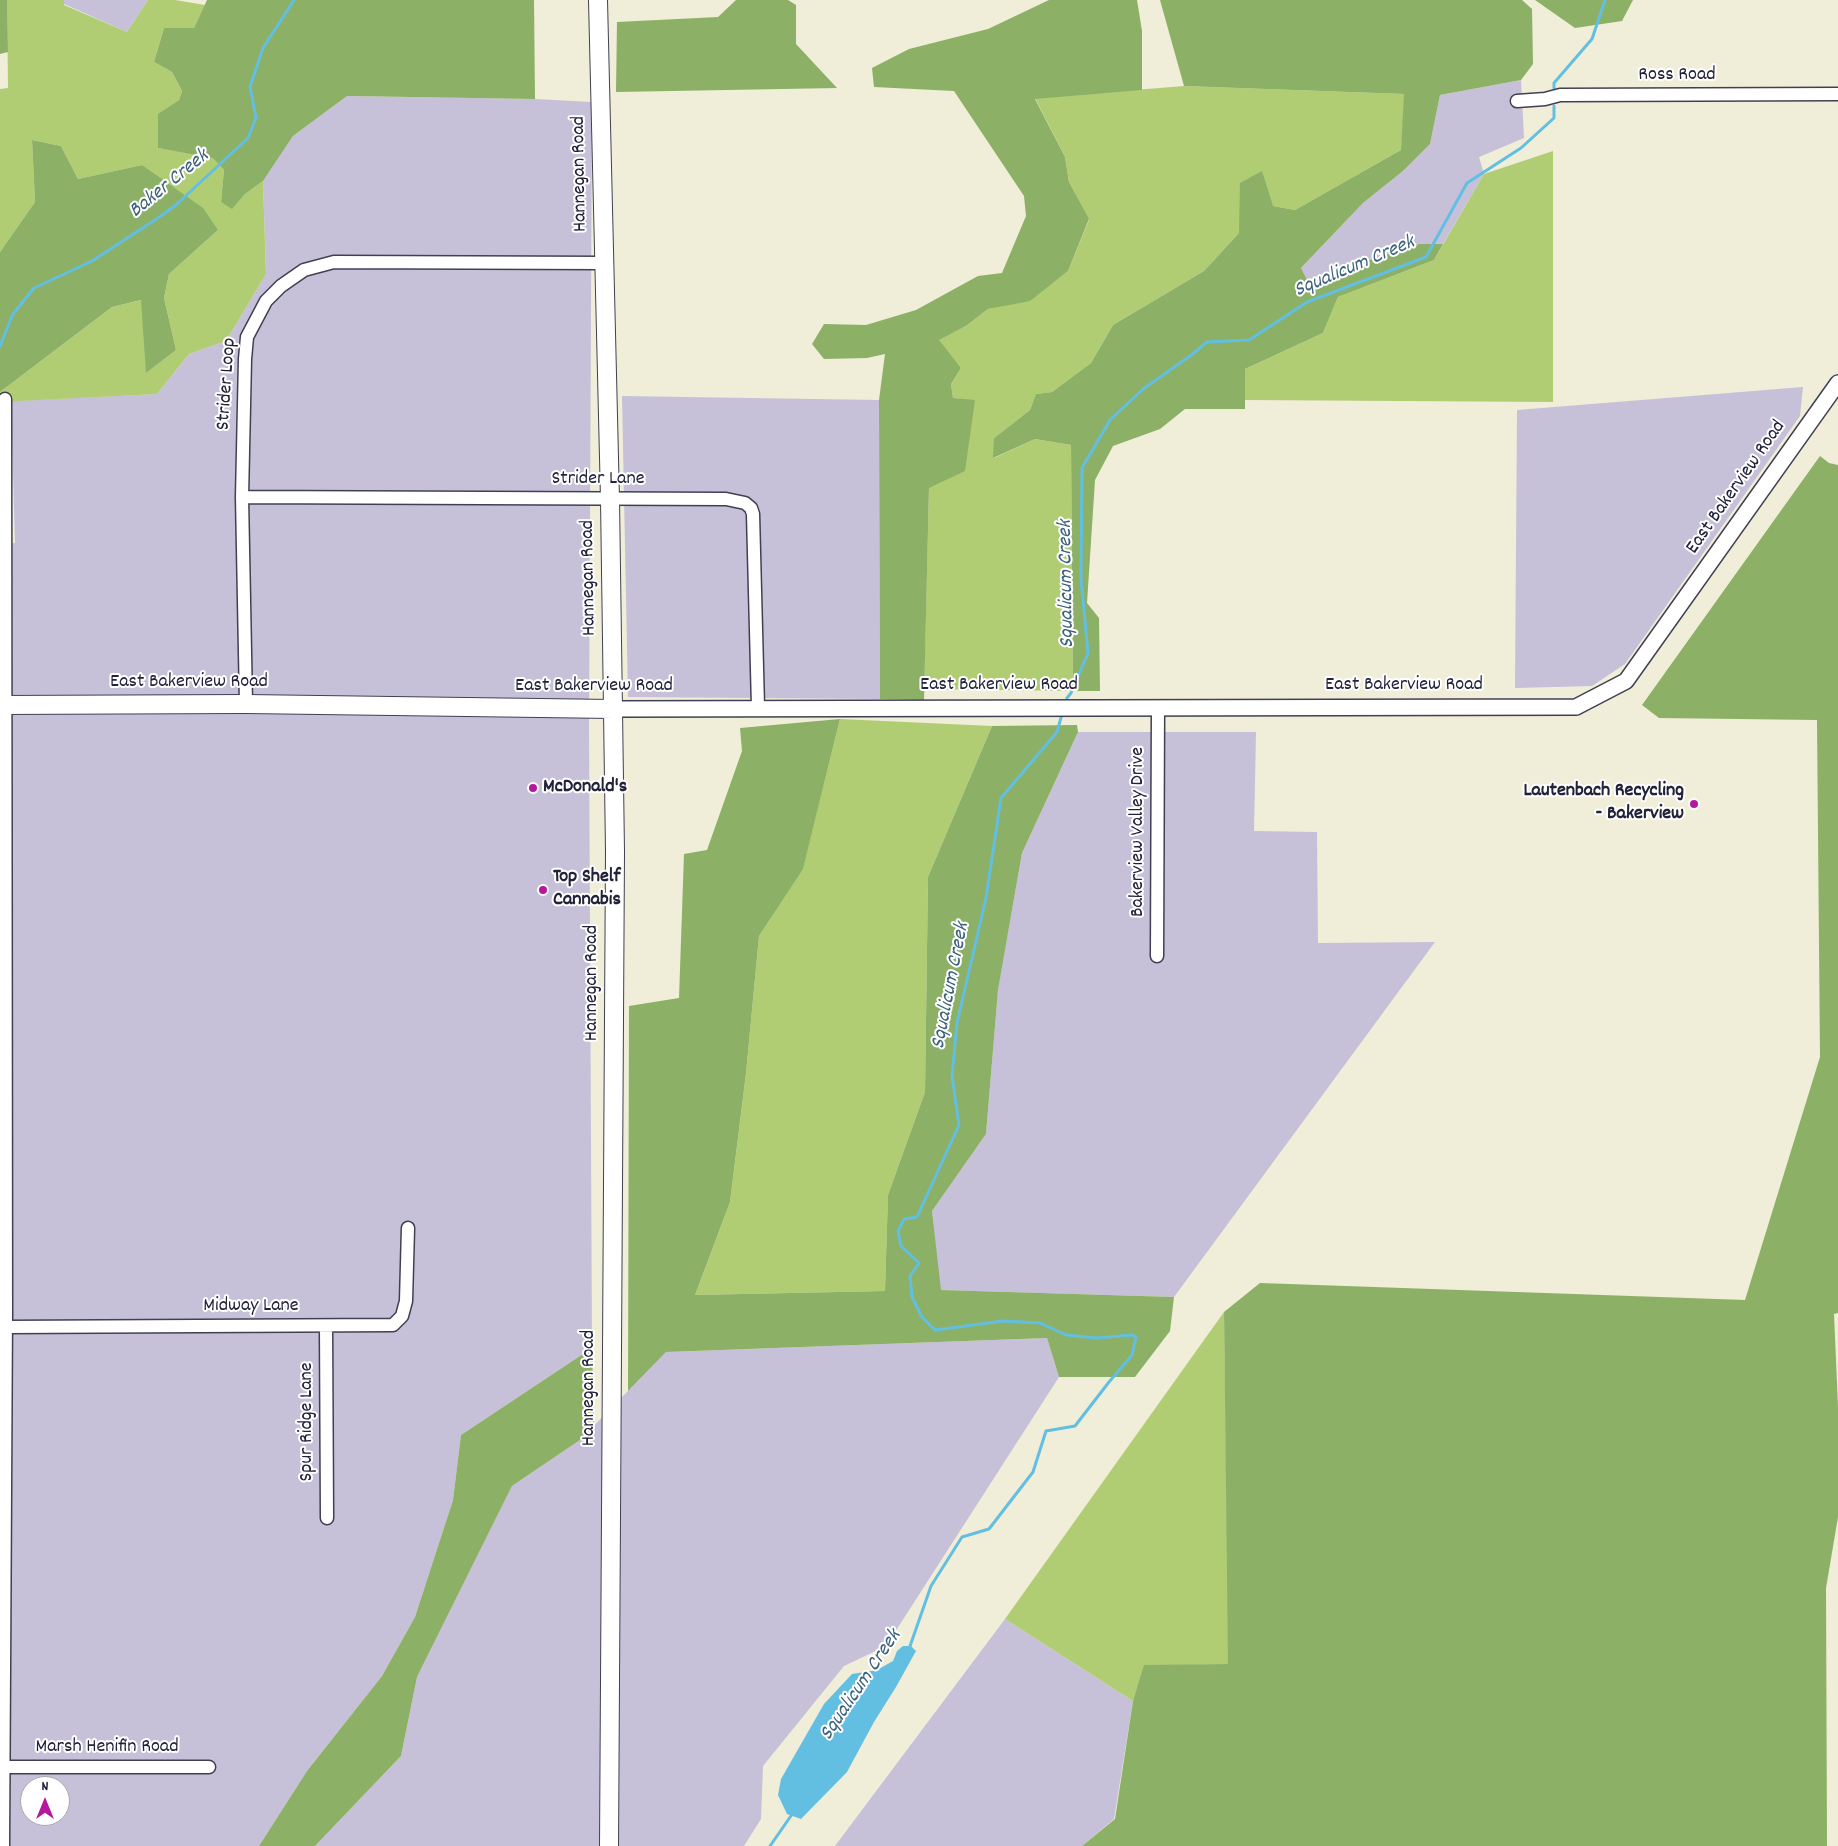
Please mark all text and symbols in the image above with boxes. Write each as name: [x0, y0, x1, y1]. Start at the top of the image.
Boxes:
street label: Ross Road: [1638, 64, 1716, 88]
street label: Hannegan Road: [568, 116, 594, 232]
water label: Baker Creek: [125, 145, 215, 225]
water label: Squalicum Creek: [1291, 231, 1419, 305]
street label: Strider Loop: [213, 337, 243, 431]
street label: East Bakerview Road: [1682, 416, 1792, 560]
street label: Strider Lane: [551, 468, 645, 492]
street label: Hannegan Road: [577, 520, 603, 636]
water label: Squalicum Creek: [1054, 520, 1082, 648]
street label: East Bakerview Road: [110, 671, 268, 695]
street label: East Bakerview Road: [920, 674, 1078, 698]
street label: East Bakerview Road: [1325, 674, 1483, 698]
street label: East Bakerview Road: [515, 675, 673, 699]
street label: Bakerview Valley Drive: [1127, 747, 1151, 917]
place label: McDonald's: [543, 776, 627, 800]
place label: Lautenbach Recycling - Bakerview: [1523, 780, 1684, 827]
marker: McDonald's: [527, 782, 539, 794]
marker: Lautenbach Recycling - Bakerview: [1688, 798, 1700, 810]
place label: Top Shelf Cannabis: [553, 866, 621, 913]
marker: Top Shelf Cannabis: [537, 884, 549, 896]
water label: Squalicum Creek: [927, 921, 977, 1051]
street label: Hannegan Road: [581, 925, 605, 1041]
street label: Midway Lane: [203, 1295, 299, 1319]
street label: Hannegan Road: [578, 1330, 602, 1446]
street label: Spur Ridge Lane: [296, 1362, 320, 1482]
water label: Squalicum Creek: [816, 1626, 908, 1746]
street label: Marsh Henifin Road: [35, 1736, 179, 1760]
north arrow: [20, 1776, 70, 1826]
text: N: [42, 1777, 48, 1797]

